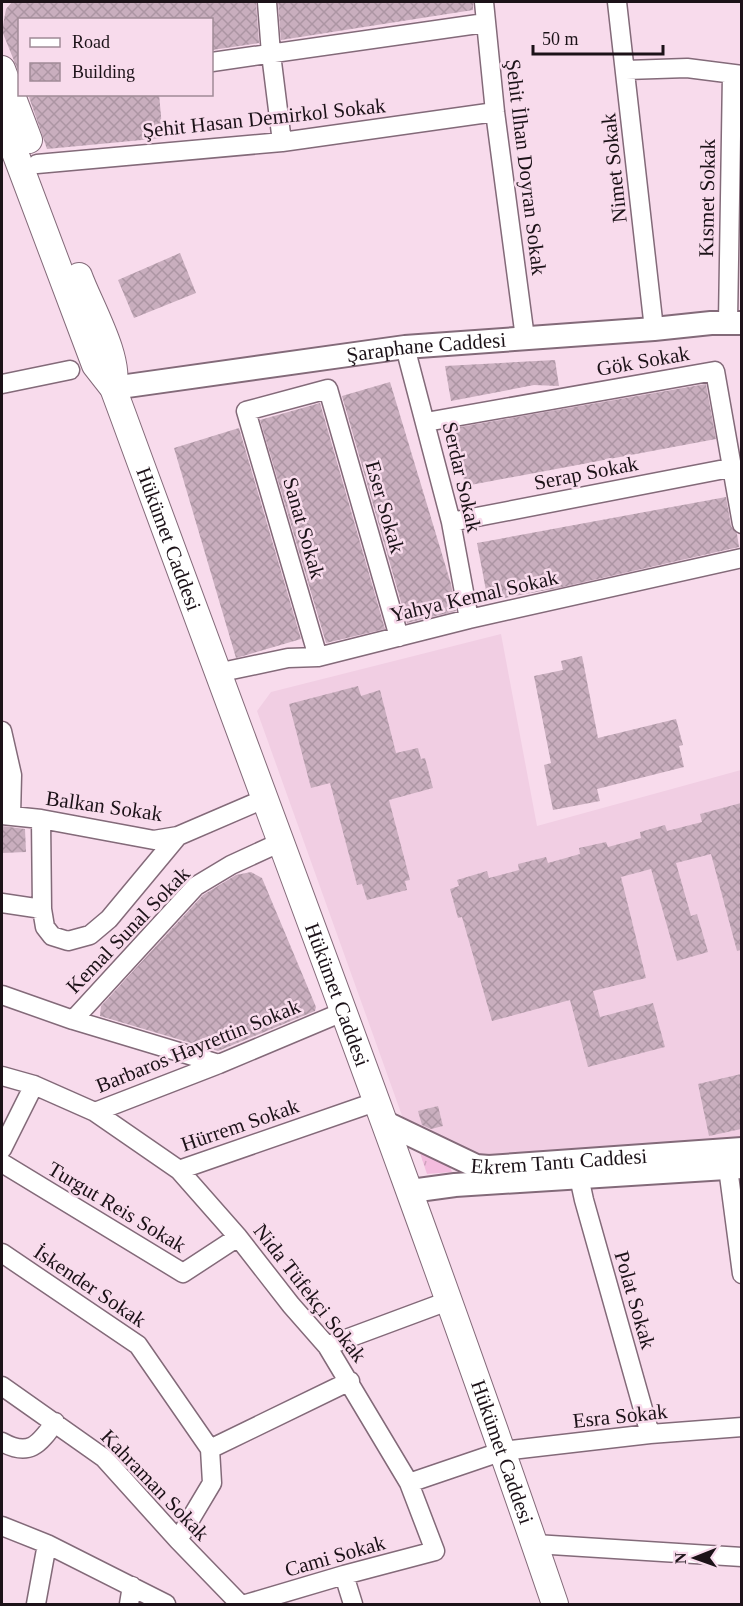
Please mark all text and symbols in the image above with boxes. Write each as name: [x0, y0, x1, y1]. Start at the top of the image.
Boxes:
legend: [18, 18, 213, 96]
scale bar: [533, 18, 664, 56]
text: 50 m: [542, 29, 579, 49]
text: Road: [72, 32, 110, 52]
street label: Şehit İlhan Doyran Sokak: [501, 58, 551, 277]
text: Building: [72, 62, 135, 82]
street label: Şehit Hasan Demirkol Sokak: [141, 93, 387, 143]
street label: Nimet Sokak: [596, 111, 632, 224]
street label: Kısmet Sokak: [694, 138, 720, 257]
street label: Şaraphane Caddesi: [345, 328, 507, 367]
street label: Gök Sokak: [595, 341, 692, 381]
street label: Serdar Sokak: [438, 419, 486, 535]
street label: Serap Sokak: [532, 451, 641, 495]
street label: Eser Sokak: [360, 458, 410, 556]
street label: Hükümet Caddesi: [131, 464, 206, 614]
street label: Sanat Sokak: [278, 475, 330, 582]
street label: Yahya Kemal Sokak: [388, 565, 561, 627]
street label: Balkan Sokak: [44, 786, 164, 826]
street label: Kemal Sunal Sokak: [61, 861, 195, 998]
street label: Hükümet Caddesi: [300, 920, 375, 1070]
street label: Barbaros Hayrettin Sokak: [92, 994, 304, 1098]
street label: Hürrem Sokak: [178, 1093, 303, 1156]
street label: Ekrem Tantı Caddesi: [470, 1144, 648, 1179]
street label: Turgut Reis Sokak: [44, 1156, 191, 1258]
street label: Nida Tüfekçi Sokak: [249, 1219, 372, 1367]
street label: İskender Sokak: [29, 1240, 151, 1333]
street label: Polat Sokak: [610, 1248, 661, 1352]
street label: Hükümet Caddesi: [466, 1377, 539, 1527]
street label: Esra Sokak: [571, 1399, 669, 1433]
street label: Kahraman Sokak: [96, 1424, 214, 1546]
north arrow: [665, 1528, 725, 1588]
street label: Cami Sokak: [282, 1530, 388, 1582]
text: N: [672, 1552, 689, 1564]

